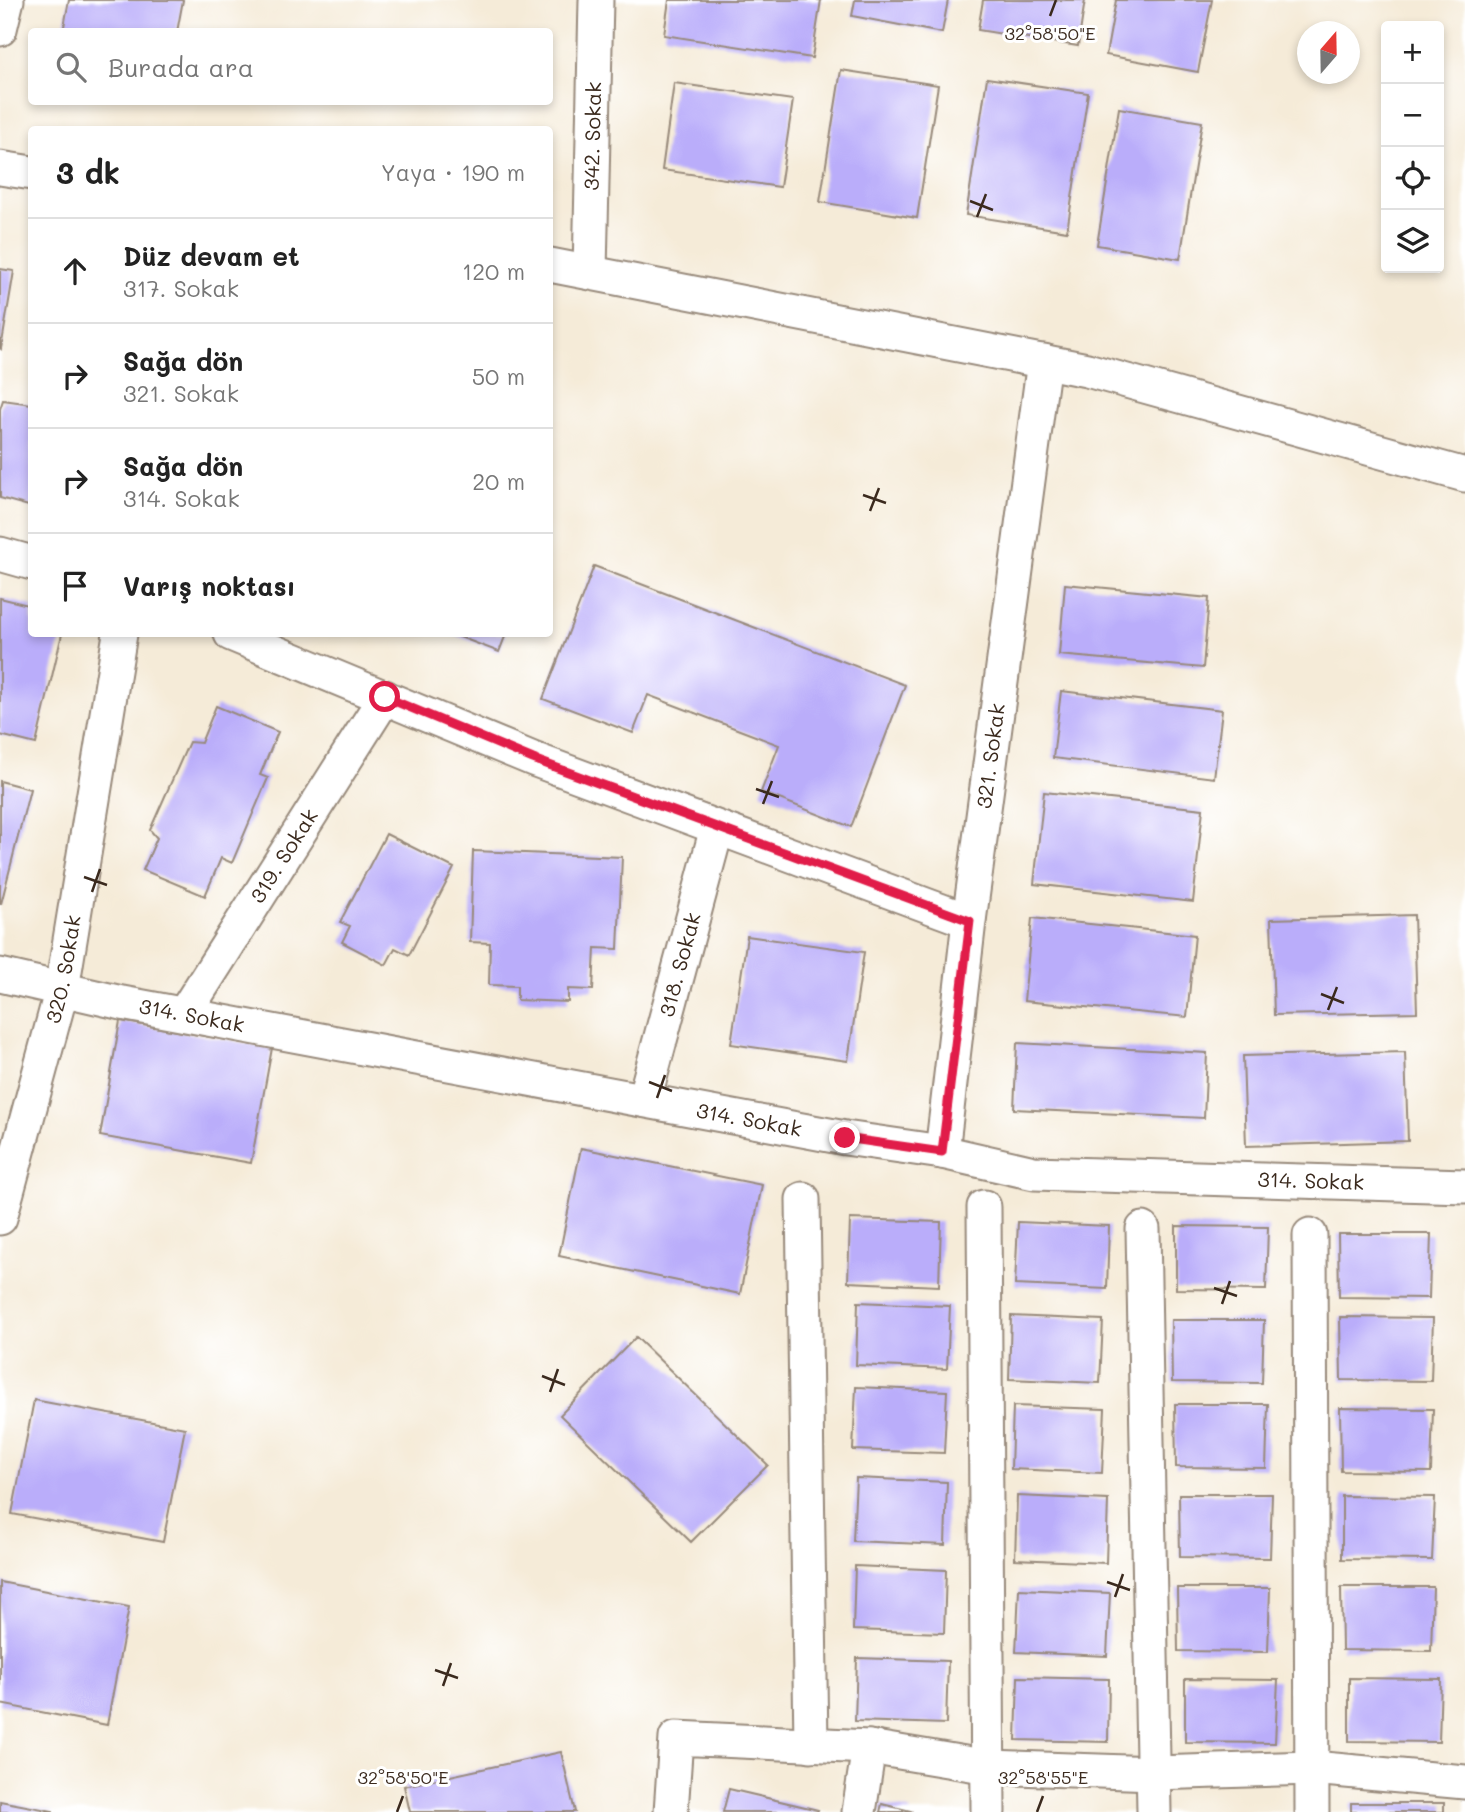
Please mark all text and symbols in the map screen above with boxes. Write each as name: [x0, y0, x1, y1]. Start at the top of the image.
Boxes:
text: 32°58'50"E: [1004, 21, 1096, 45]
north arrow: [1297, 21, 1360, 84]
map controls: [1381, 21, 1444, 273]
button: +: [1381, 21, 1444, 84]
search box: [28, 28, 553, 105]
icon: search: [52, 48, 90, 86]
text: Burada ara: [108, 50, 254, 84]
street label: 342. Sokak: [577, 81, 606, 191]
button: −: [1381, 84, 1444, 147]
button: locate: [1381, 147, 1444, 210]
text: 3 dk: [56, 152, 120, 192]
text: Yaya · 190 m: [381, 157, 525, 187]
button: layers: [1381, 210, 1444, 273]
text: Düz devam et: [123, 239, 300, 273]
icon: ahead: [56, 252, 94, 290]
text: 120 m: [462, 256, 525, 286]
text: 317. Sokak: [123, 273, 239, 303]
text: Sağa dön: [123, 344, 243, 378]
icon: right: [56, 357, 94, 395]
text: 50 m: [472, 361, 525, 391]
text: 321. Sokak: [123, 378, 239, 408]
text: Sağa dön: [123, 449, 243, 483]
icon: right: [56, 462, 94, 500]
text: 20 m: [472, 466, 525, 496]
text: 314. Sokak: [123, 483, 240, 513]
icon: arrive: [56, 567, 94, 605]
text: Varış noktası: [123, 569, 296, 603]
route start: [369, 681, 400, 712]
street label: 321. Sokak: [969, 702, 1010, 810]
street label: 319. Sokak: [243, 803, 323, 908]
street label: 318. Sokak: [652, 909, 706, 1020]
street label: 320. Sokak: [38, 913, 86, 1026]
street label: 314. Sokak: [137, 991, 247, 1038]
street label: 314. Sokak: [694, 1096, 804, 1142]
route end: [829, 1122, 860, 1153]
street label: 314. Sokak: [1257, 1165, 1365, 1195]
text: 32°58'50"E: [357, 1765, 449, 1789]
text: 32°58'55"E: [998, 1765, 1088, 1789]

